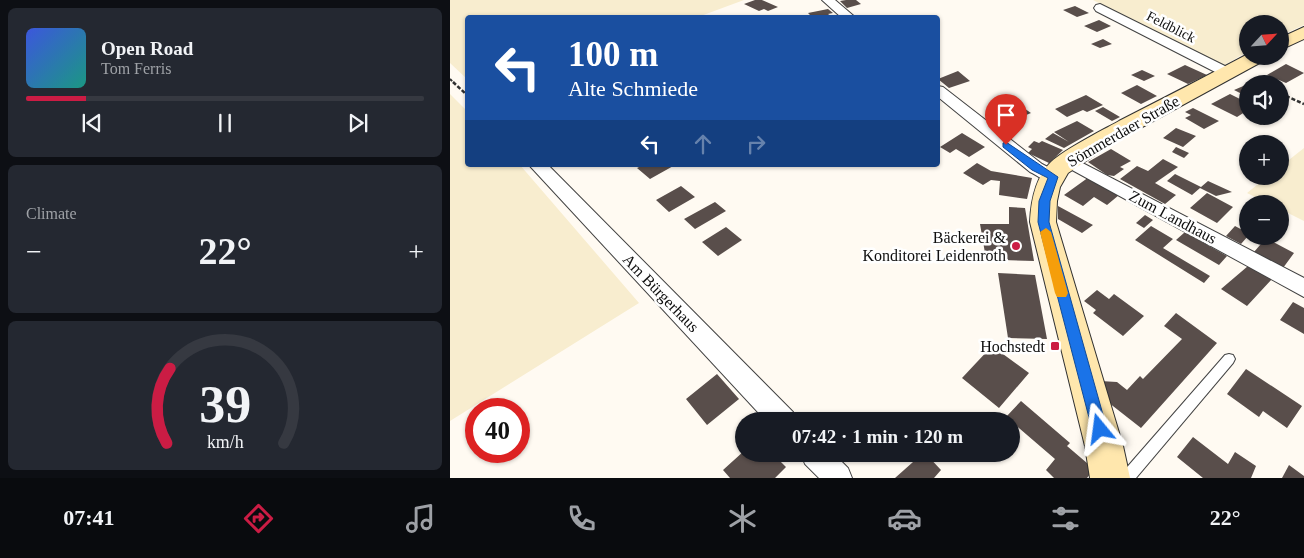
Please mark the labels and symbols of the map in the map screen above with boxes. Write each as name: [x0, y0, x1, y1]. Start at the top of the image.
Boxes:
street label: Feldblick: [1144, 8, 1198, 46]
north arrow: [1239, 15, 1289, 65]
street label: Sömmerdaer Straße: [1064, 92, 1182, 170]
pin: [985, 94, 1027, 145]
street label: Zum Landhaus: [1126, 187, 1220, 247]
place label: Bäckerei & Konditorei Leidenroth: [862, 229, 1007, 264]
marker: Bäckerei & Konditorei Leidenroth: [1010, 240, 1022, 252]
street label: Am Bürgerhaus: [619, 251, 702, 336]
place label: Hochstedt: [980, 338, 1046, 355]
marker: Hochstedt: [1049, 340, 1061, 352]
speed limit sign: 40: [465, 398, 530, 463]
position arrow: [1073, 402, 1125, 454]

